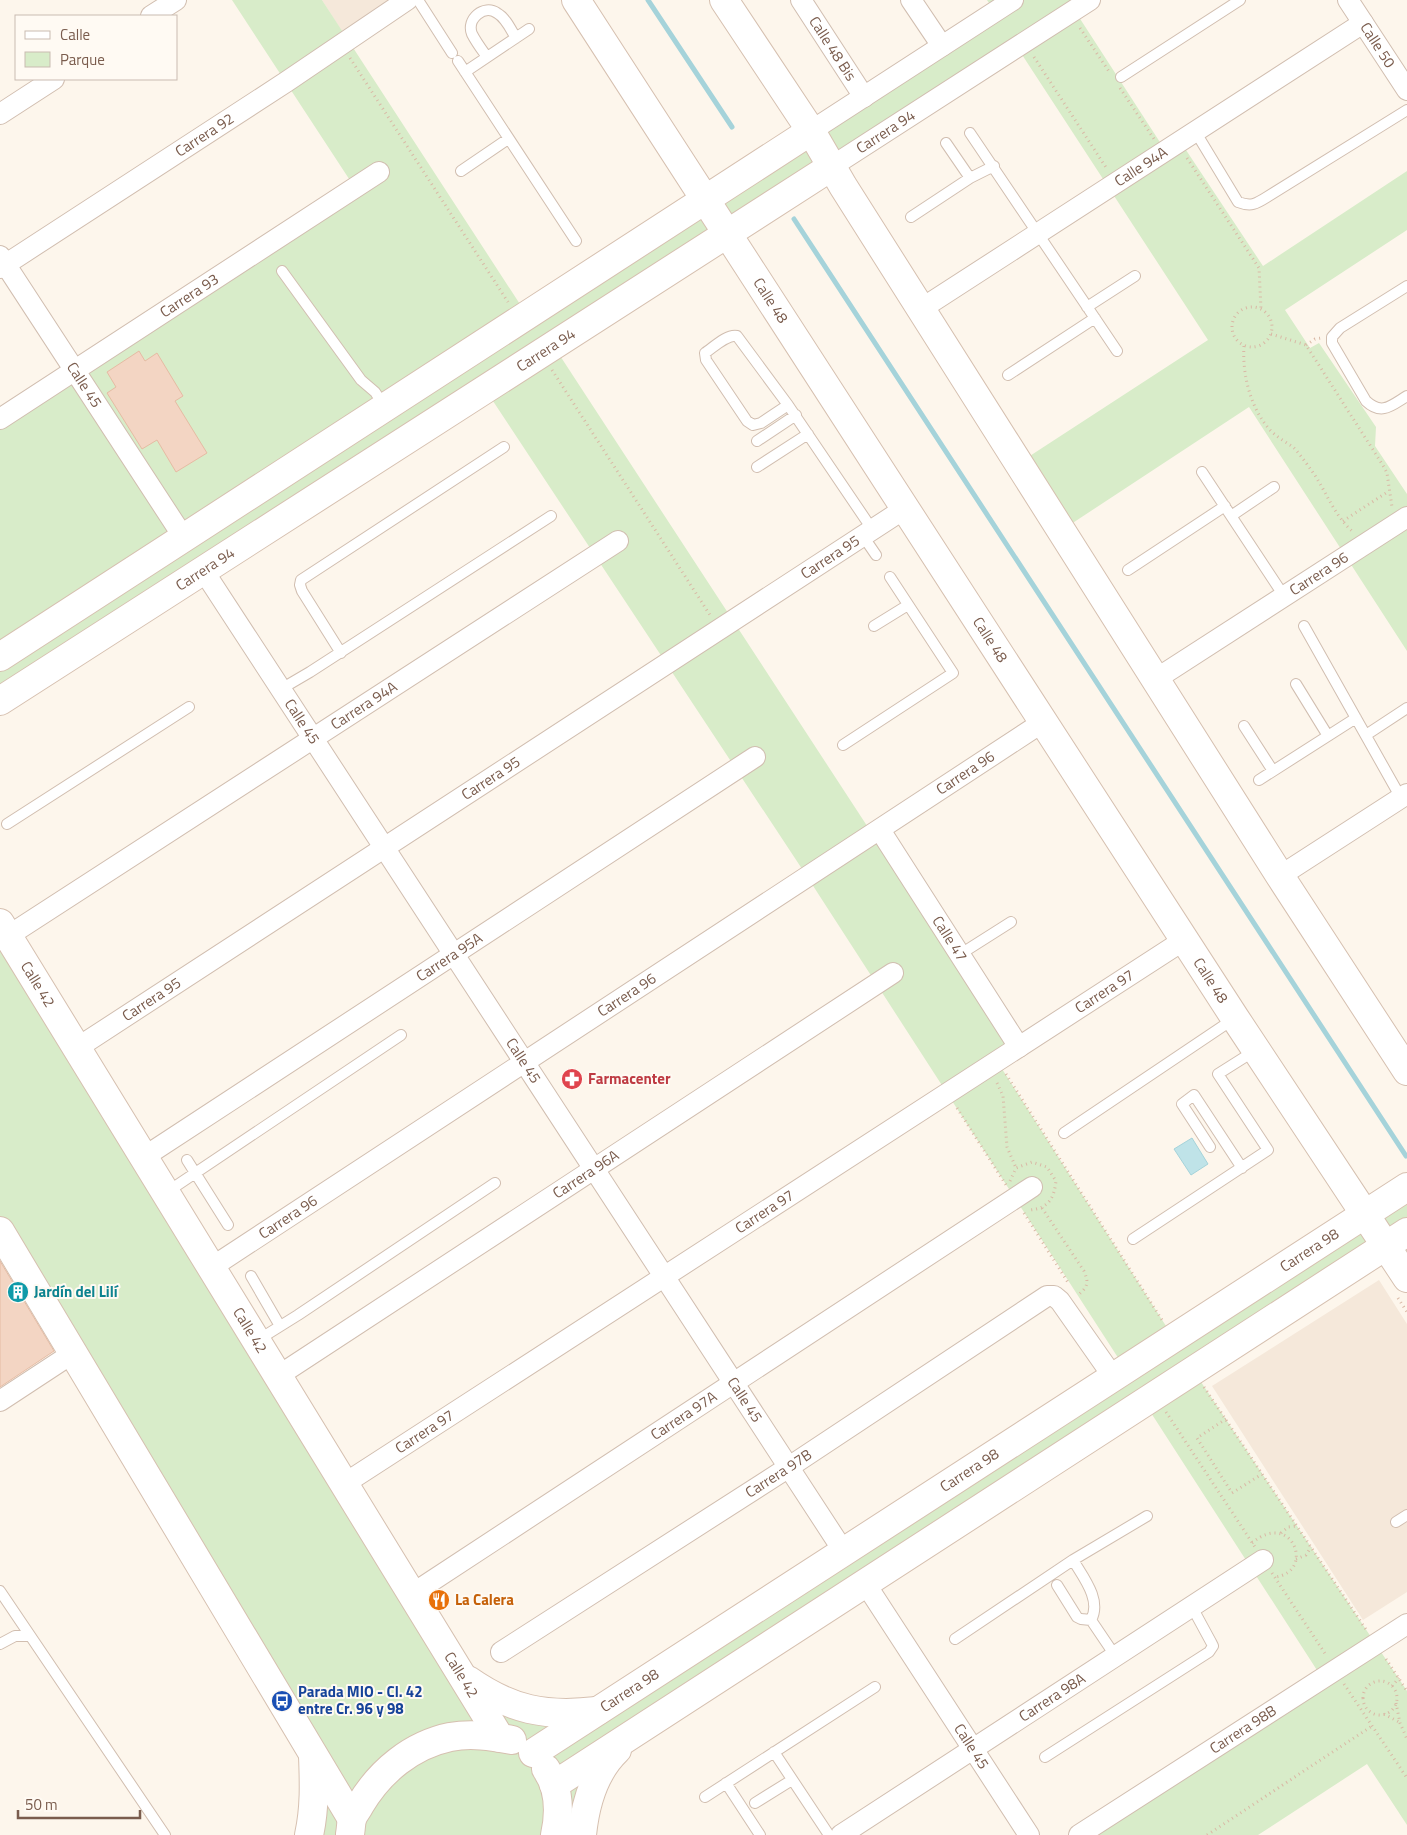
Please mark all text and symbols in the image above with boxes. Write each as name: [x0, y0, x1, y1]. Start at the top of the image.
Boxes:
street label: Calle 48 Bis: [803, 11, 863, 85]
legend: [15, 15, 178, 80]
street label: Calle 50: [1355, 18, 1401, 72]
text: Calle: [60, 23, 90, 46]
text: Parque: [60, 48, 105, 71]
street label: Carrera 94: [851, 104, 919, 159]
street label: Carrera 92: [170, 107, 238, 162]
street label: Calle 94A: [1110, 140, 1172, 192]
street label: Carrera 93: [155, 267, 223, 323]
street label: Calle 48: [748, 273, 794, 328]
street label: Carrera 94: [512, 322, 580, 377]
street label: Calle 45: [61, 357, 108, 412]
street label: Carrera 95: [796, 529, 864, 584]
street label: Carrera 94: [171, 541, 239, 596]
street label: Carrera 96: [1285, 546, 1353, 601]
street label: Calle 48: [967, 612, 1014, 667]
street label: Carrera 94A: [326, 675, 402, 735]
street label: Calle 45: [279, 694, 326, 749]
street label: Carrera 96: [931, 745, 999, 800]
street label: Carrera 95: [457, 750, 525, 806]
street label: Calle 47: [927, 911, 973, 966]
street label: Carrera 95A: [411, 926, 487, 987]
street label: Calle 48: [1188, 953, 1234, 1008]
street label: Calle 42: [15, 957, 61, 1012]
street label: Carrera 97: [1070, 963, 1138, 1019]
street label: Carrera 96: [592, 967, 661, 1022]
street label: Carrera 95: [117, 971, 185, 1027]
street label: Calle 45: [500, 1033, 547, 1088]
pharmacy icon: Farmacenter: [560, 1067, 584, 1091]
place label: Farmacenter: [588, 1067, 671, 1090]
street label: Carrera 96A: [548, 1144, 623, 1204]
street label: Carrera 97: [730, 1184, 798, 1239]
street label: Carrera 96: [254, 1189, 322, 1244]
street label: Carrera 98: [1275, 1222, 1343, 1277]
building icon: Jardín del Lilí: [6, 1280, 30, 1304]
place label: Jardín del Lilí: [34, 1280, 119, 1303]
street label: Calle 42: [227, 1303, 273, 1358]
street label: Calle 45: [722, 1372, 768, 1427]
street label: Carrera 97A: [646, 1385, 721, 1446]
street label: Carrera 97: [390, 1404, 458, 1459]
street label: Carrera 98: [935, 1442, 1003, 1498]
street label: Carrera 97B: [740, 1443, 816, 1503]
restaurant icon: La Calera: [427, 1588, 451, 1612]
place label: La Calera: [455, 1588, 514, 1611]
street label: Calle 42: [439, 1647, 485, 1702]
street label: Carrera 98: [595, 1662, 663, 1718]
street label: Carrera 98A: [1014, 1667, 1090, 1727]
place label: Parada MIO - Cl. 42 entre Cr. 96 y 98: [298, 1680, 423, 1720]
bus stop icon: Parada MIO - Cl. 42 entre Cr. 96 y 98: [270, 1689, 294, 1713]
street label: Carrera 98B: [1205, 1699, 1281, 1759]
street label: Calle 45: [948, 1719, 995, 1774]
scale bar: [18, 1788, 140, 1820]
text: 50 m: [25, 1793, 58, 1816]

